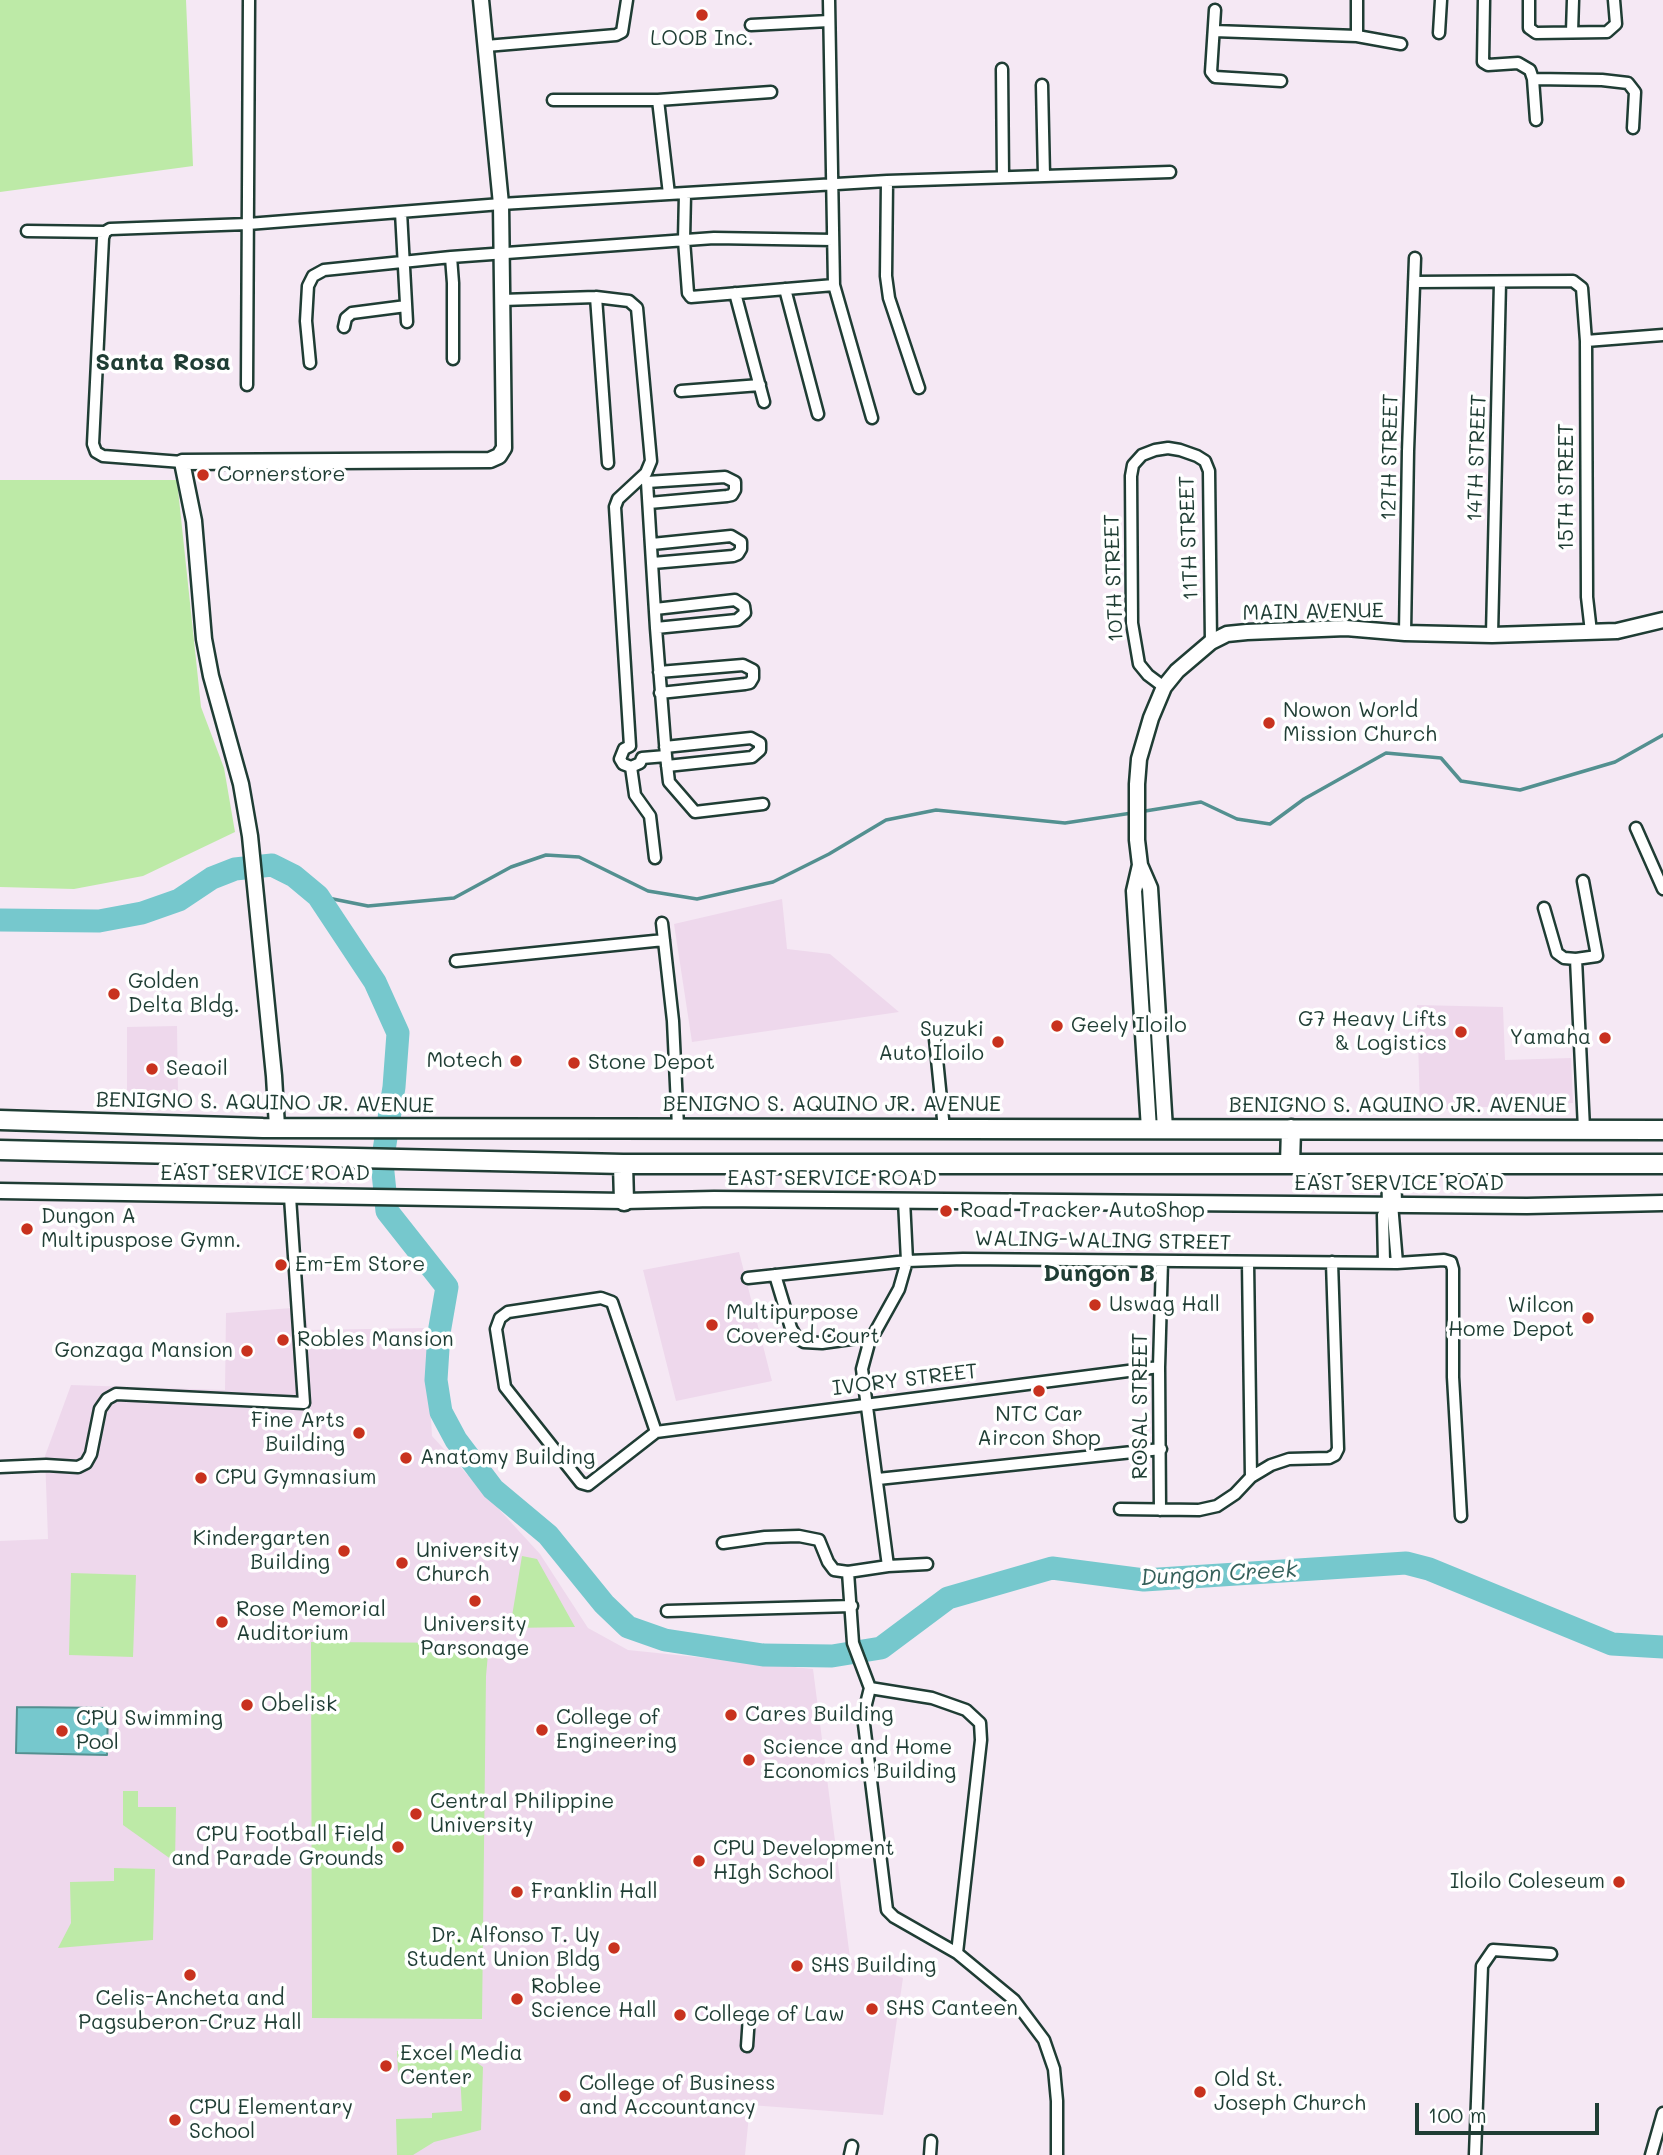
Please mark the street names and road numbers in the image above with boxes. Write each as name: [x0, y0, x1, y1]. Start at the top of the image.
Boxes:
street label: 12TH STREET: [1376, 393, 1404, 521]
street label: 14TH STREET: [1462, 394, 1492, 522]
street label: 15TH STREET: [1554, 423, 1580, 551]
street label: 11TH STREET: [1174, 475, 1204, 601]
street label: 10TH STREET: [1099, 513, 1129, 643]
street label: MAIN AVENUE: [1242, 598, 1384, 626]
street label: BENIGNO S. AQUINO JR. AVENUE: [96, 1087, 434, 1119]
street label: BENIGNO S. AQUINO JR. AVENUE: [663, 1092, 1001, 1118]
street label: BENIGNO S. AQUINO JR. AVENUE: [1229, 1093, 1567, 1119]
street label: EAST SERVICE ROAD: [160, 1161, 370, 1187]
street label: EAST SERVICE ROAD: [727, 1166, 937, 1192]
street label: EAST SERVICE ROAD: [1294, 1171, 1504, 1197]
street label: WALING-WALING STREET: [974, 1226, 1232, 1256]
street label: ROSAL STREET: [1128, 1333, 1154, 1479]
street label: IVORY STREET: [831, 1359, 979, 1401]

